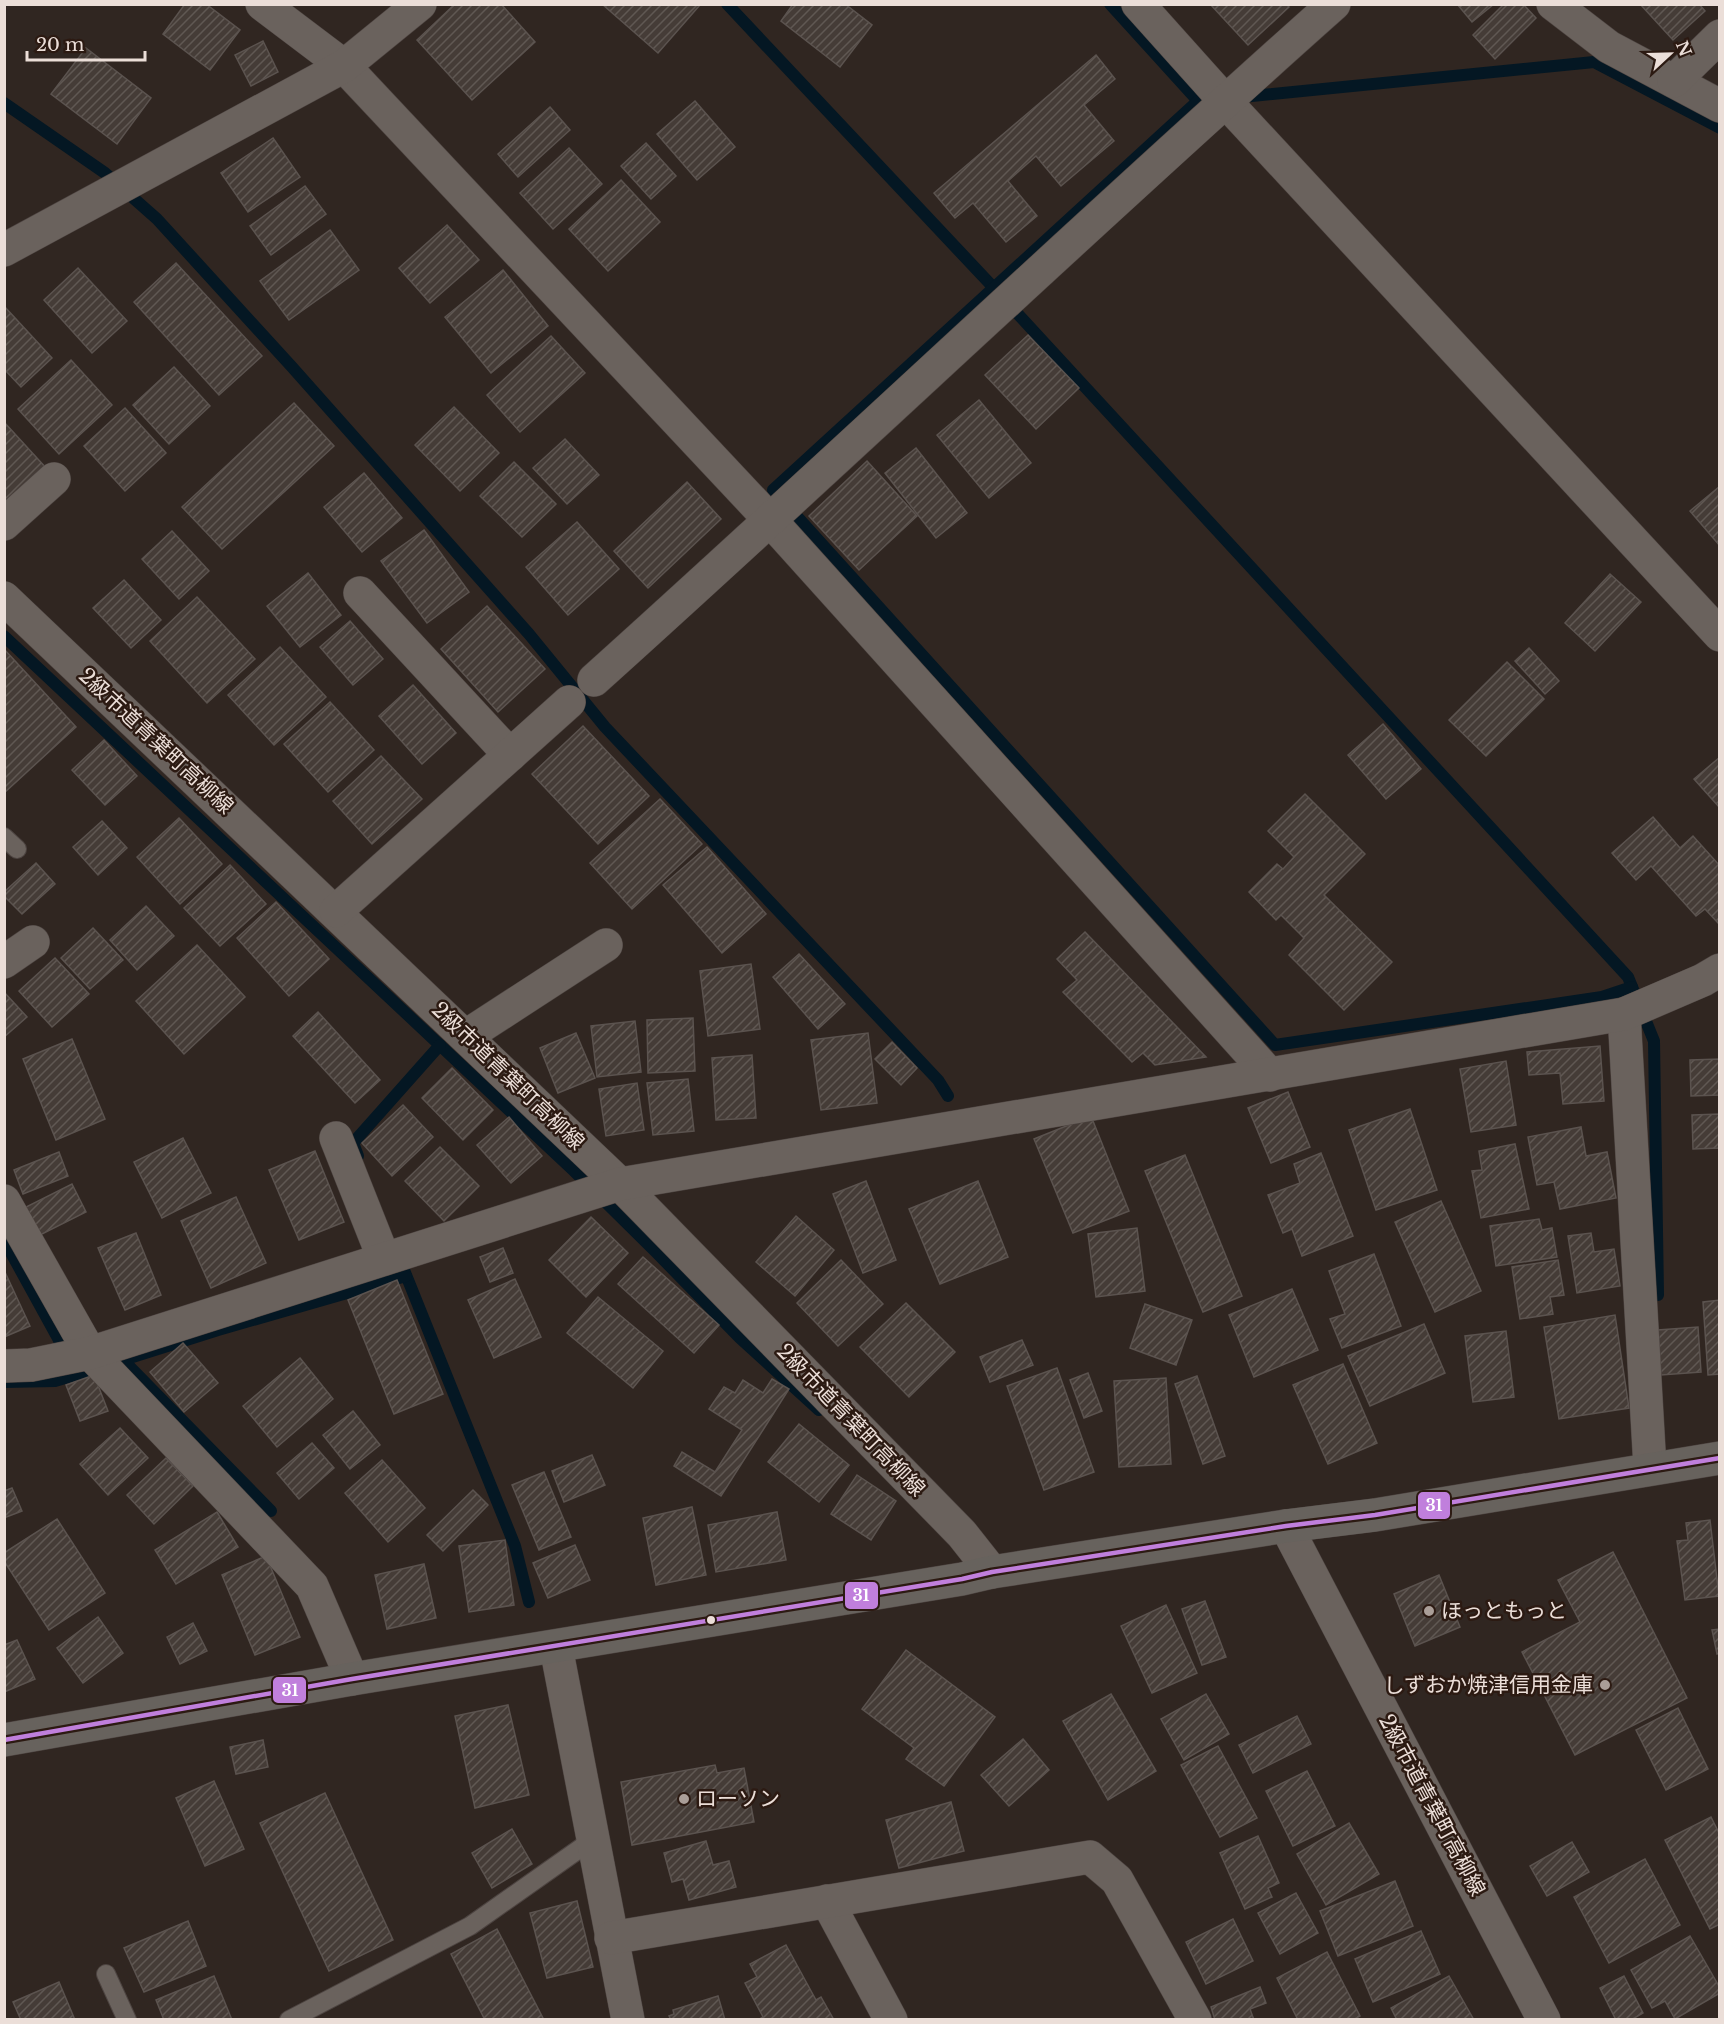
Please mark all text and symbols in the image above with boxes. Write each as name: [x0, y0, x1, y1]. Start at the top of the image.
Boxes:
scale bar: [27, 24, 146, 62]
north arrow: [1640, 24, 1700, 84]
text: 20 m: [36, 34, 84, 56]
text: N: [1672, 38, 1696, 59]
street label: 2級市道青葉町高柳線: [73, 663, 239, 819]
street label: 2級市道青葉町高柳線: [426, 997, 590, 1155]
street label: 2級市道青葉町高柳線: [772, 1338, 930, 1502]
line badge: 31: [1417, 1491, 1451, 1520]
text: 31: [1425, 1495, 1443, 1515]
line badge: 31: [844, 1581, 879, 1610]
text: 31: [852, 1585, 870, 1605]
place label: ほっともっと: [1441, 1598, 1567, 1624]
marker: ほっともっと: [1422, 1604, 1436, 1618]
unlabelled marker: [705, 1614, 717, 1626]
place label: しずおか焼津信用金庫: [1383, 1672, 1593, 1698]
line badge: 31: [272, 1676, 307, 1704]
marker: しずおか焼津信用金庫: [1598, 1678, 1612, 1692]
text: 31: [281, 1680, 299, 1700]
street label: 2級市道青葉町高柳線: [1373, 1710, 1491, 1900]
place label: ローソン: [696, 1786, 780, 1812]
marker: ローソン: [677, 1792, 691, 1806]

